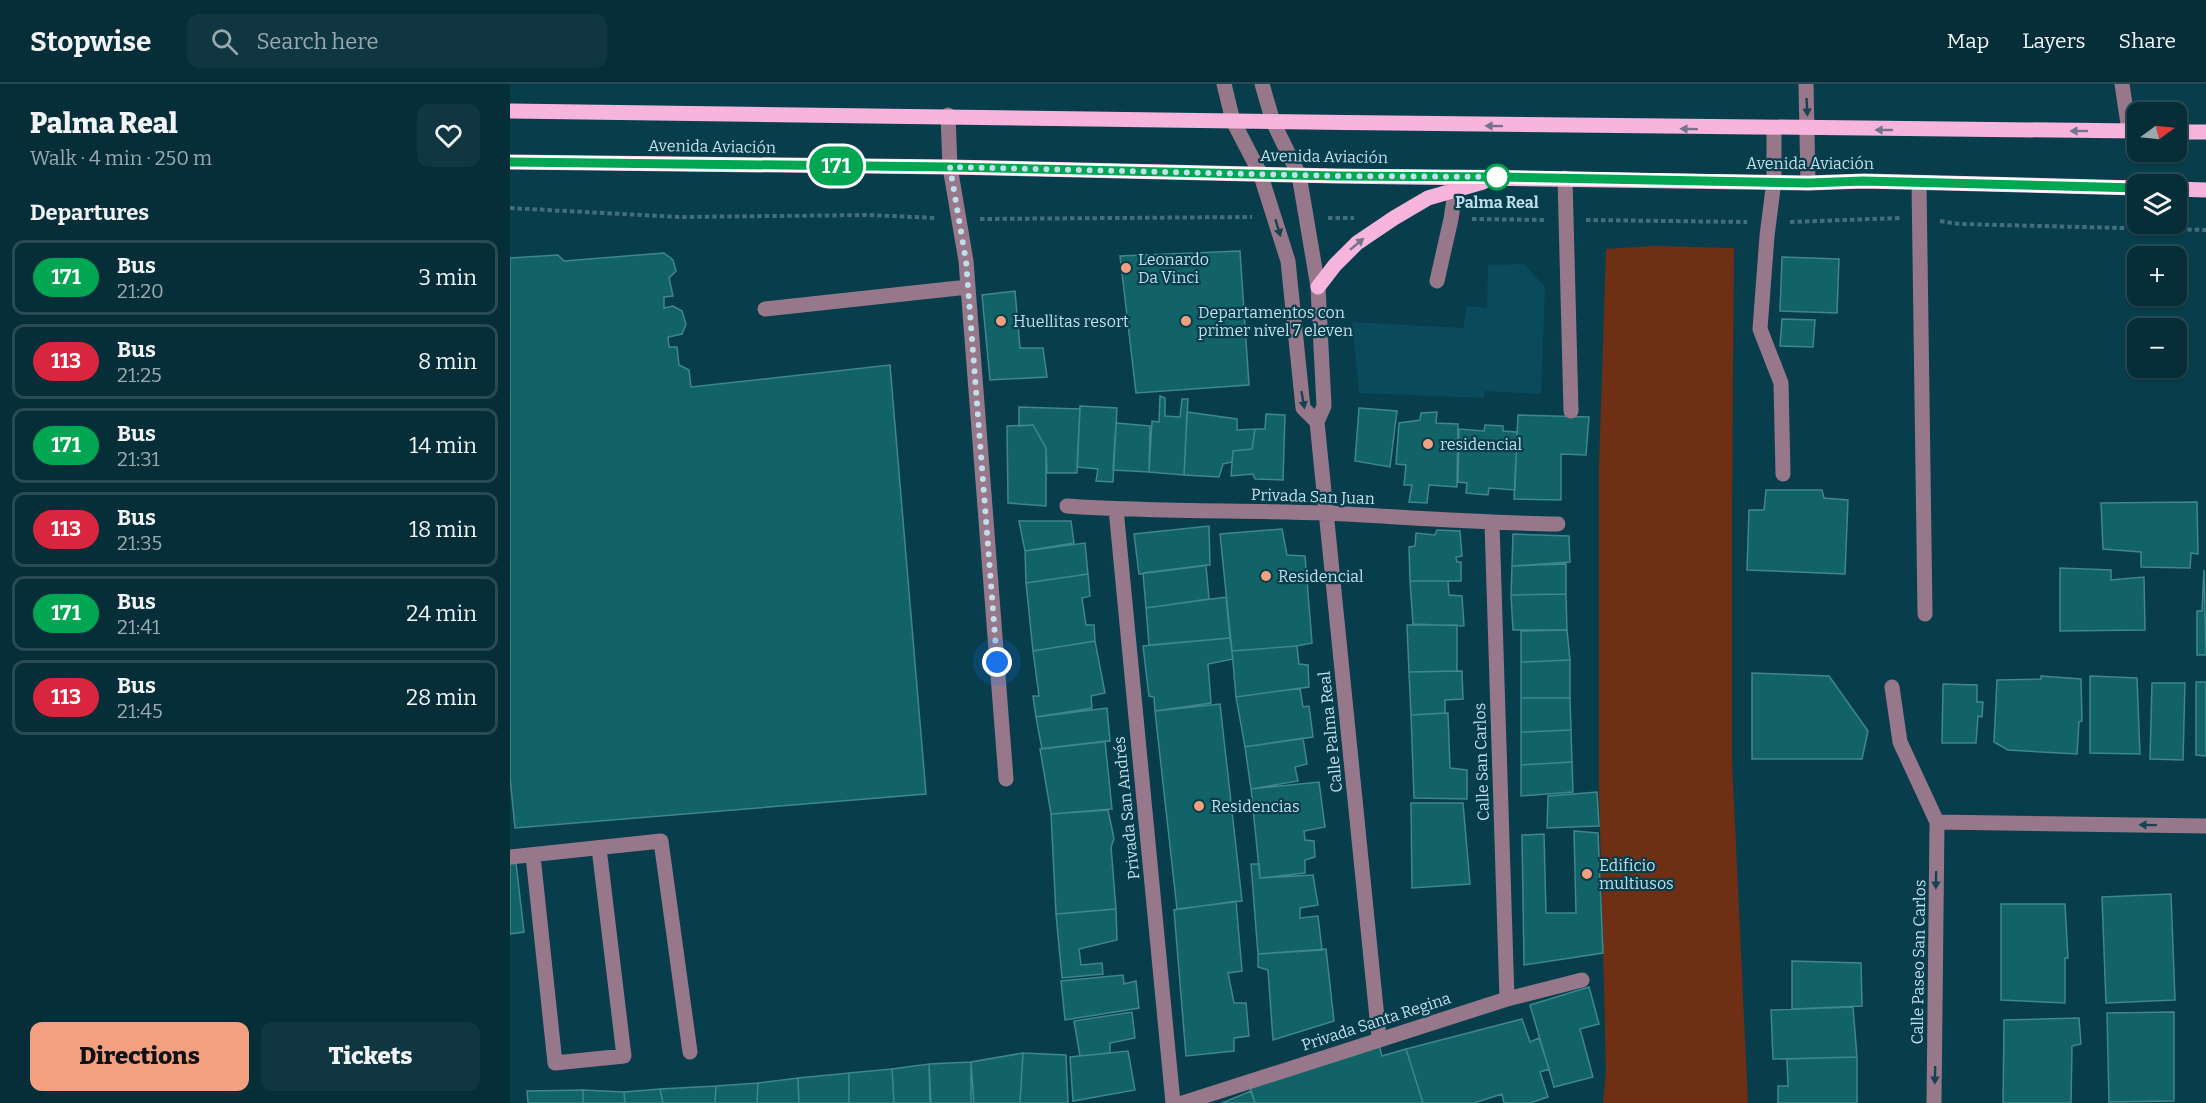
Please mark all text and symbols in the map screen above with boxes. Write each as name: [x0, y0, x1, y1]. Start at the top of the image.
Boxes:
search box: [187, 14, 607, 68]
text: Stopwise: [30, 25, 151, 58]
icon: search: [208, 25, 241, 58]
text: Search here: [256, 28, 379, 55]
text: Map: [1947, 28, 1989, 54]
text: Layers: [2022, 28, 2086, 54]
text: Share: [2119, 28, 2176, 54]
one-way arrow: [1803, 98, 1812, 117]
north arrow: [2127, 102, 2187, 162]
map controls: [2127, 102, 2187, 378]
button: heart: [417, 104, 480, 167]
text: Palma Real: [30, 107, 178, 140]
one-way arrow: [1485, 121, 1504, 130]
one-way arrow: [1680, 124, 1699, 133]
one-way arrow: [1875, 125, 1894, 135]
one-way arrow: [2070, 126, 2089, 136]
street label: Avenida Aviación: [648, 136, 776, 157]
text: Walk · 4 min · 250 m: [30, 146, 212, 170]
line badge: 171: [802, 146, 870, 185]
street label: Avenida Aviación: [1260, 146, 1388, 167]
text: 171: [821, 153, 851, 179]
street label: Avenida Aviación: [1746, 154, 1874, 173]
marker: Palma Real: [1484, 164, 1510, 190]
button: layers: [2127, 174, 2187, 234]
place label: Palma Real: [1455, 193, 1539, 212]
text: Departures: [30, 199, 149, 226]
one-way arrow: [1274, 219, 1283, 237]
one-way arrow: [1349, 238, 1365, 251]
button: +: [2127, 246, 2187, 306]
place label: Leonardo Da Vinci: [1138, 250, 1209, 287]
text: Bus: [117, 252, 156, 279]
marker: Leonardo Da Vinci: [1119, 261, 1133, 275]
text: 171: [51, 264, 81, 290]
text: 3 min: [419, 264, 477, 291]
text: 21:20: [117, 279, 164, 303]
place label: Departamentos con primer nivel 7 eleven: [1198, 303, 1353, 340]
place label: Huellitas resort: [1013, 312, 1129, 331]
marker: Huellitas resort: [994, 314, 1008, 328]
marker: Departamentos con primer nivel 7 eleven: [1179, 314, 1193, 328]
button: −: [2127, 318, 2187, 378]
text: Bus: [117, 336, 156, 363]
text: 113: [51, 348, 81, 374]
text: 8 min: [418, 348, 477, 375]
text: 21:25: [117, 363, 162, 387]
one-way arrow: [1299, 391, 1308, 410]
text: Bus: [117, 420, 156, 447]
text: 171: [51, 432, 81, 458]
text: 14 min: [409, 432, 477, 459]
place label: residencial: [1440, 435, 1523, 454]
marker: residencial: [1421, 437, 1435, 451]
text: 21:31: [117, 447, 160, 471]
street label: Privada San Juan: [1251, 485, 1375, 508]
text: Bus: [117, 504, 156, 531]
text: 113: [51, 516, 81, 542]
text: 18 min: [409, 516, 477, 543]
text: 21:35: [117, 531, 162, 555]
place label: Residencial: [1278, 567, 1364, 586]
marker: Residencial: [1259, 569, 1273, 583]
text: Bus: [117, 588, 156, 615]
text: 171: [51, 600, 81, 626]
text: 24 min: [406, 600, 477, 627]
text: 21:41: [117, 615, 160, 639]
your location: [982, 647, 1012, 677]
street label: Calle Palma Real: [1315, 670, 1346, 794]
text: Bus: [117, 672, 156, 699]
text: 113: [51, 684, 81, 710]
text: 28 min: [406, 684, 477, 711]
text: 21:45: [117, 699, 163, 723]
street label: Calle San Carlos: [1470, 703, 1493, 821]
street label: Privada San Andrés: [1110, 735, 1143, 880]
place label: Residencias: [1211, 797, 1300, 816]
marker: Residencias: [1192, 799, 1206, 813]
one-way arrow: [2138, 820, 2157, 830]
place label: Edificio multiusos: [1599, 856, 1674, 893]
marker: Edificio multiusos: [1580, 867, 1594, 881]
one-way arrow: [1931, 871, 1941, 890]
street label: Calle Paseo San Carlos: [1908, 879, 1929, 1045]
street label: Privada Santa Regina: [1299, 988, 1453, 1055]
button: Directions: [30, 1022, 249, 1091]
button: Tickets: [261, 1022, 480, 1091]
one-way arrow: [1930, 1066, 1939, 1085]

